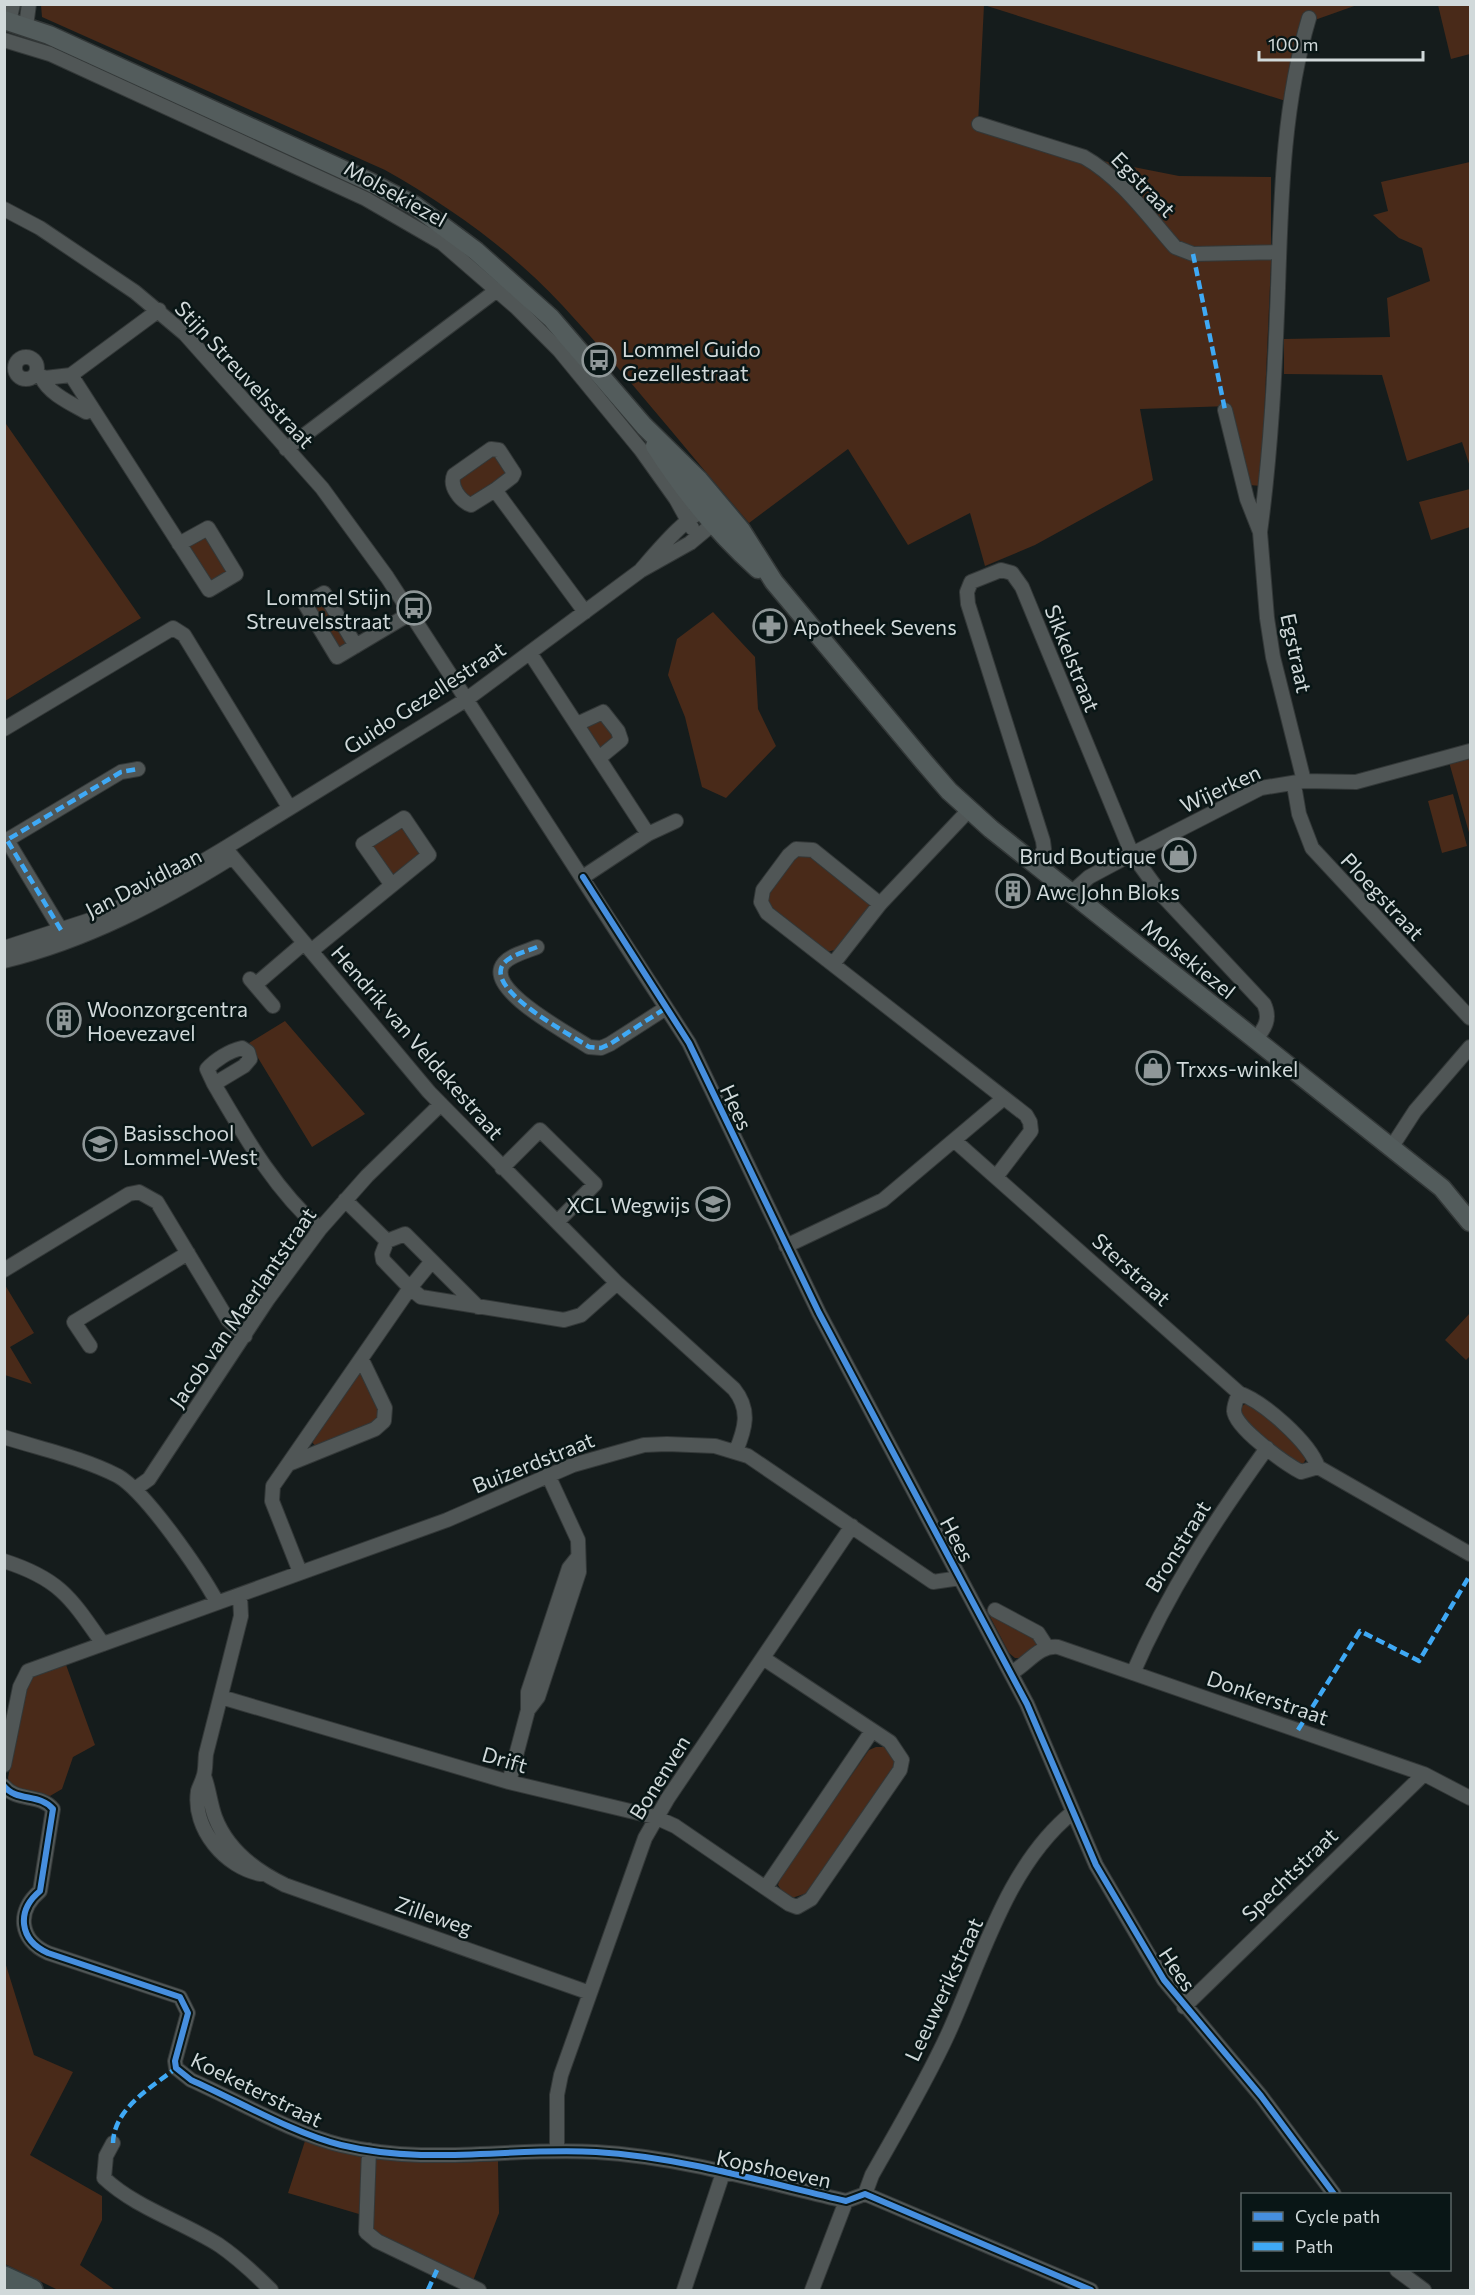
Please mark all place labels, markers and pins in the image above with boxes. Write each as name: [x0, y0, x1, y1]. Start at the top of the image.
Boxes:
place label: Lommel Guido Gezellestraat: [622, 336, 761, 385]
bus stop icon: Lommel Guido Gezellestraat: [581, 342, 617, 378]
place label: Lommel Stijn Streuvelsstraat: [246, 584, 391, 633]
bus stop icon: Lommel Stijn Streuvelsstraat: [396, 590, 432, 626]
pharmacy icon: Apotheek Sevens: [752, 608, 788, 644]
place label: Apotheek Sevens: [793, 614, 957, 639]
shop icon: Brud Boutique: [1161, 837, 1197, 873]
place label: Brud Boutique: [1019, 843, 1156, 868]
building icon: Awc John Bloks: [995, 873, 1031, 909]
place label: Awc John Bloks: [1036, 879, 1180, 904]
place label: Woonzorgcentra Hoevezavel: [87, 996, 248, 1045]
building icon: Woonzorgcentra Hoevezavel: [46, 1002, 82, 1038]
shop icon: Trxxs-winkel: [1135, 1050, 1171, 1086]
place label: Trxxs-winkel: [1176, 1056, 1298, 1081]
place label: Basisschool Lommel-West: [123, 1120, 258, 1169]
school or university icon: Basisschool Lommel-West: [82, 1126, 118, 1162]
school or university icon: XCL Wegwijs: [695, 1186, 731, 1222]
place label: XCL Wegwijs: [567, 1192, 690, 1217]

